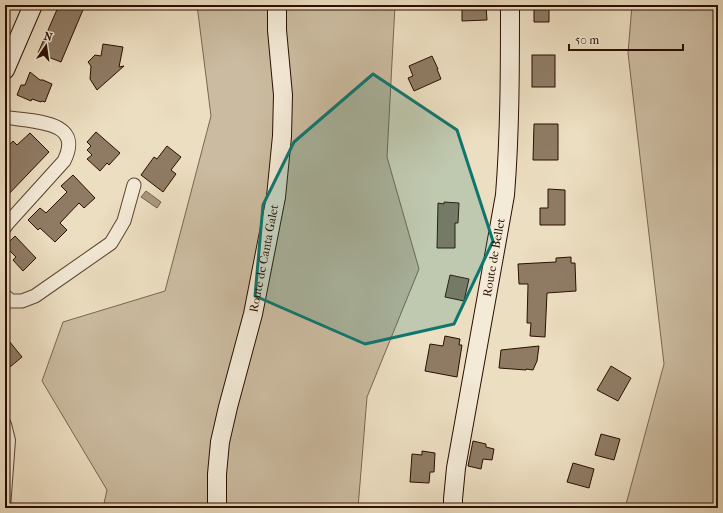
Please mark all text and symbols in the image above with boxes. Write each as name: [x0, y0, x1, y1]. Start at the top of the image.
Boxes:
north arrow: [26, 26, 66, 66]
scale bar: [569, 26, 683, 52]
text: N: [43, 29, 54, 44]
text: 50 m: [575, 33, 599, 47]
street label: Route de Canta Galet: [246, 203, 282, 314]
street label: Route de Bellet: [480, 216, 508, 298]

